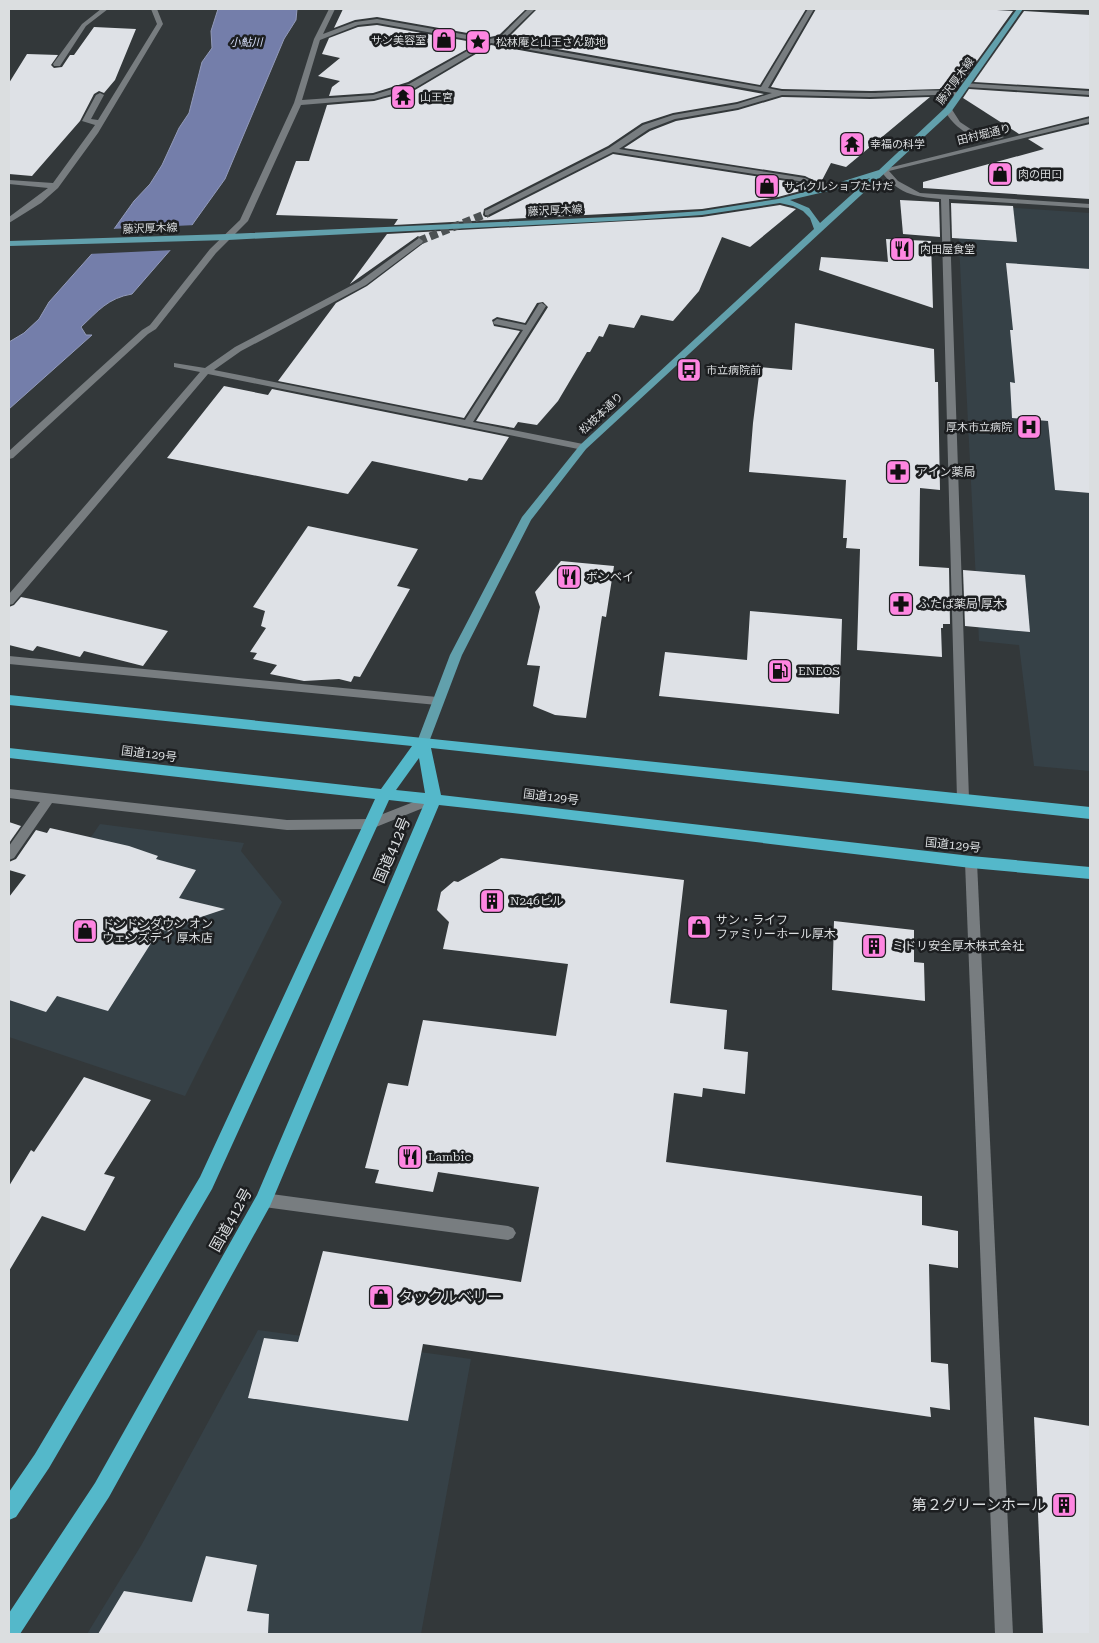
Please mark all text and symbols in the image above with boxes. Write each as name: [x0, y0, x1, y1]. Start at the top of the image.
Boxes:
shop icon: サン美容室: [431, 27, 457, 53]
place icon: 松林庵と山王さん跡地: [465, 29, 491, 55]
place label: サン美容室: [371, 34, 426, 47]
water label: 小鮎川: [230, 36, 263, 49]
place label: 松林庵と山王さん跡地: [496, 36, 606, 49]
street label: 藤沢厚木線: [934, 55, 977, 107]
temple icon: 山王宮: [390, 84, 416, 110]
place label: 山王宮: [420, 91, 453, 104]
street label: 田村堀通り: [956, 122, 1012, 147]
temple icon: 幸福の科学: [839, 131, 865, 157]
place label: 幸福の科学: [870, 138, 925, 151]
shop icon: 肉の田口: [987, 161, 1013, 187]
place label: 肉の田口: [1018, 168, 1062, 181]
shop icon: サイクルショプたけだ: [754, 173, 780, 199]
place label: サイクルショプたけだ: [784, 180, 893, 193]
street label: 藤沢厚木線: [527, 203, 583, 218]
street label: 藤沢厚木線: [122, 221, 178, 236]
restaurant icon: 内田屋食堂: [889, 236, 915, 262]
place label: 内田屋食堂: [920, 243, 975, 256]
bus stop icon: 市立病院前: [676, 357, 702, 383]
place label: 市立病院前: [706, 364, 761, 377]
street label: 松枝本通り: [577, 390, 626, 437]
hospital icon: 厚木市立病院: [1016, 414, 1042, 440]
place label: 厚木市立病院: [946, 421, 1012, 434]
pharmacy icon: アイン薬局: [885, 459, 911, 485]
place label: アイン薬局: [916, 465, 975, 479]
restaurant icon: ボンベイ: [556, 564, 582, 590]
place label: ボンベイ: [586, 570, 634, 584]
pharmacy icon: ふたば薬局 厚木: [888, 591, 914, 617]
place label: ふたば薬局 厚木: [918, 597, 1005, 611]
fuel station icon: ENEOS: [767, 658, 793, 684]
place label: ENEOS: [798, 664, 840, 678]
street label: 国道129号: [120, 744, 178, 764]
street label: 国道129号: [522, 787, 580, 807]
street label: 国道412号: [370, 814, 414, 886]
street label: 国道129号: [924, 835, 982, 855]
building icon: N246ビル: [479, 888, 505, 914]
place label: N246ビル: [510, 894, 564, 908]
place label: サン・ライフ ファミリーホール厚木: [716, 913, 836, 941]
shop icon: サン・ライフ ファミリーホール厚木: [686, 914, 712, 940]
place label: ドンドンダウン オン ウェンズデイ 厚木店: [102, 917, 213, 945]
shop icon: ドンドンダウン オン ウェンズデイ 厚木店: [72, 918, 98, 944]
building icon: ミドリ安全厚木株式会社: [861, 933, 887, 959]
place label: ミドリ安全厚木株式会社: [892, 939, 1024, 953]
restaurant icon: Lambic: [397, 1144, 423, 1170]
place label: Lambic: [428, 1150, 471, 1164]
street label: 国道412号: [206, 1185, 256, 1255]
shop icon: タックルベリー: [368, 1284, 394, 1310]
place label: タックルベリー: [398, 1288, 503, 1306]
building icon: 第２グリーンホール: [1051, 1492, 1077, 1518]
place label: 第２グリーンホール: [912, 1496, 1046, 1514]

